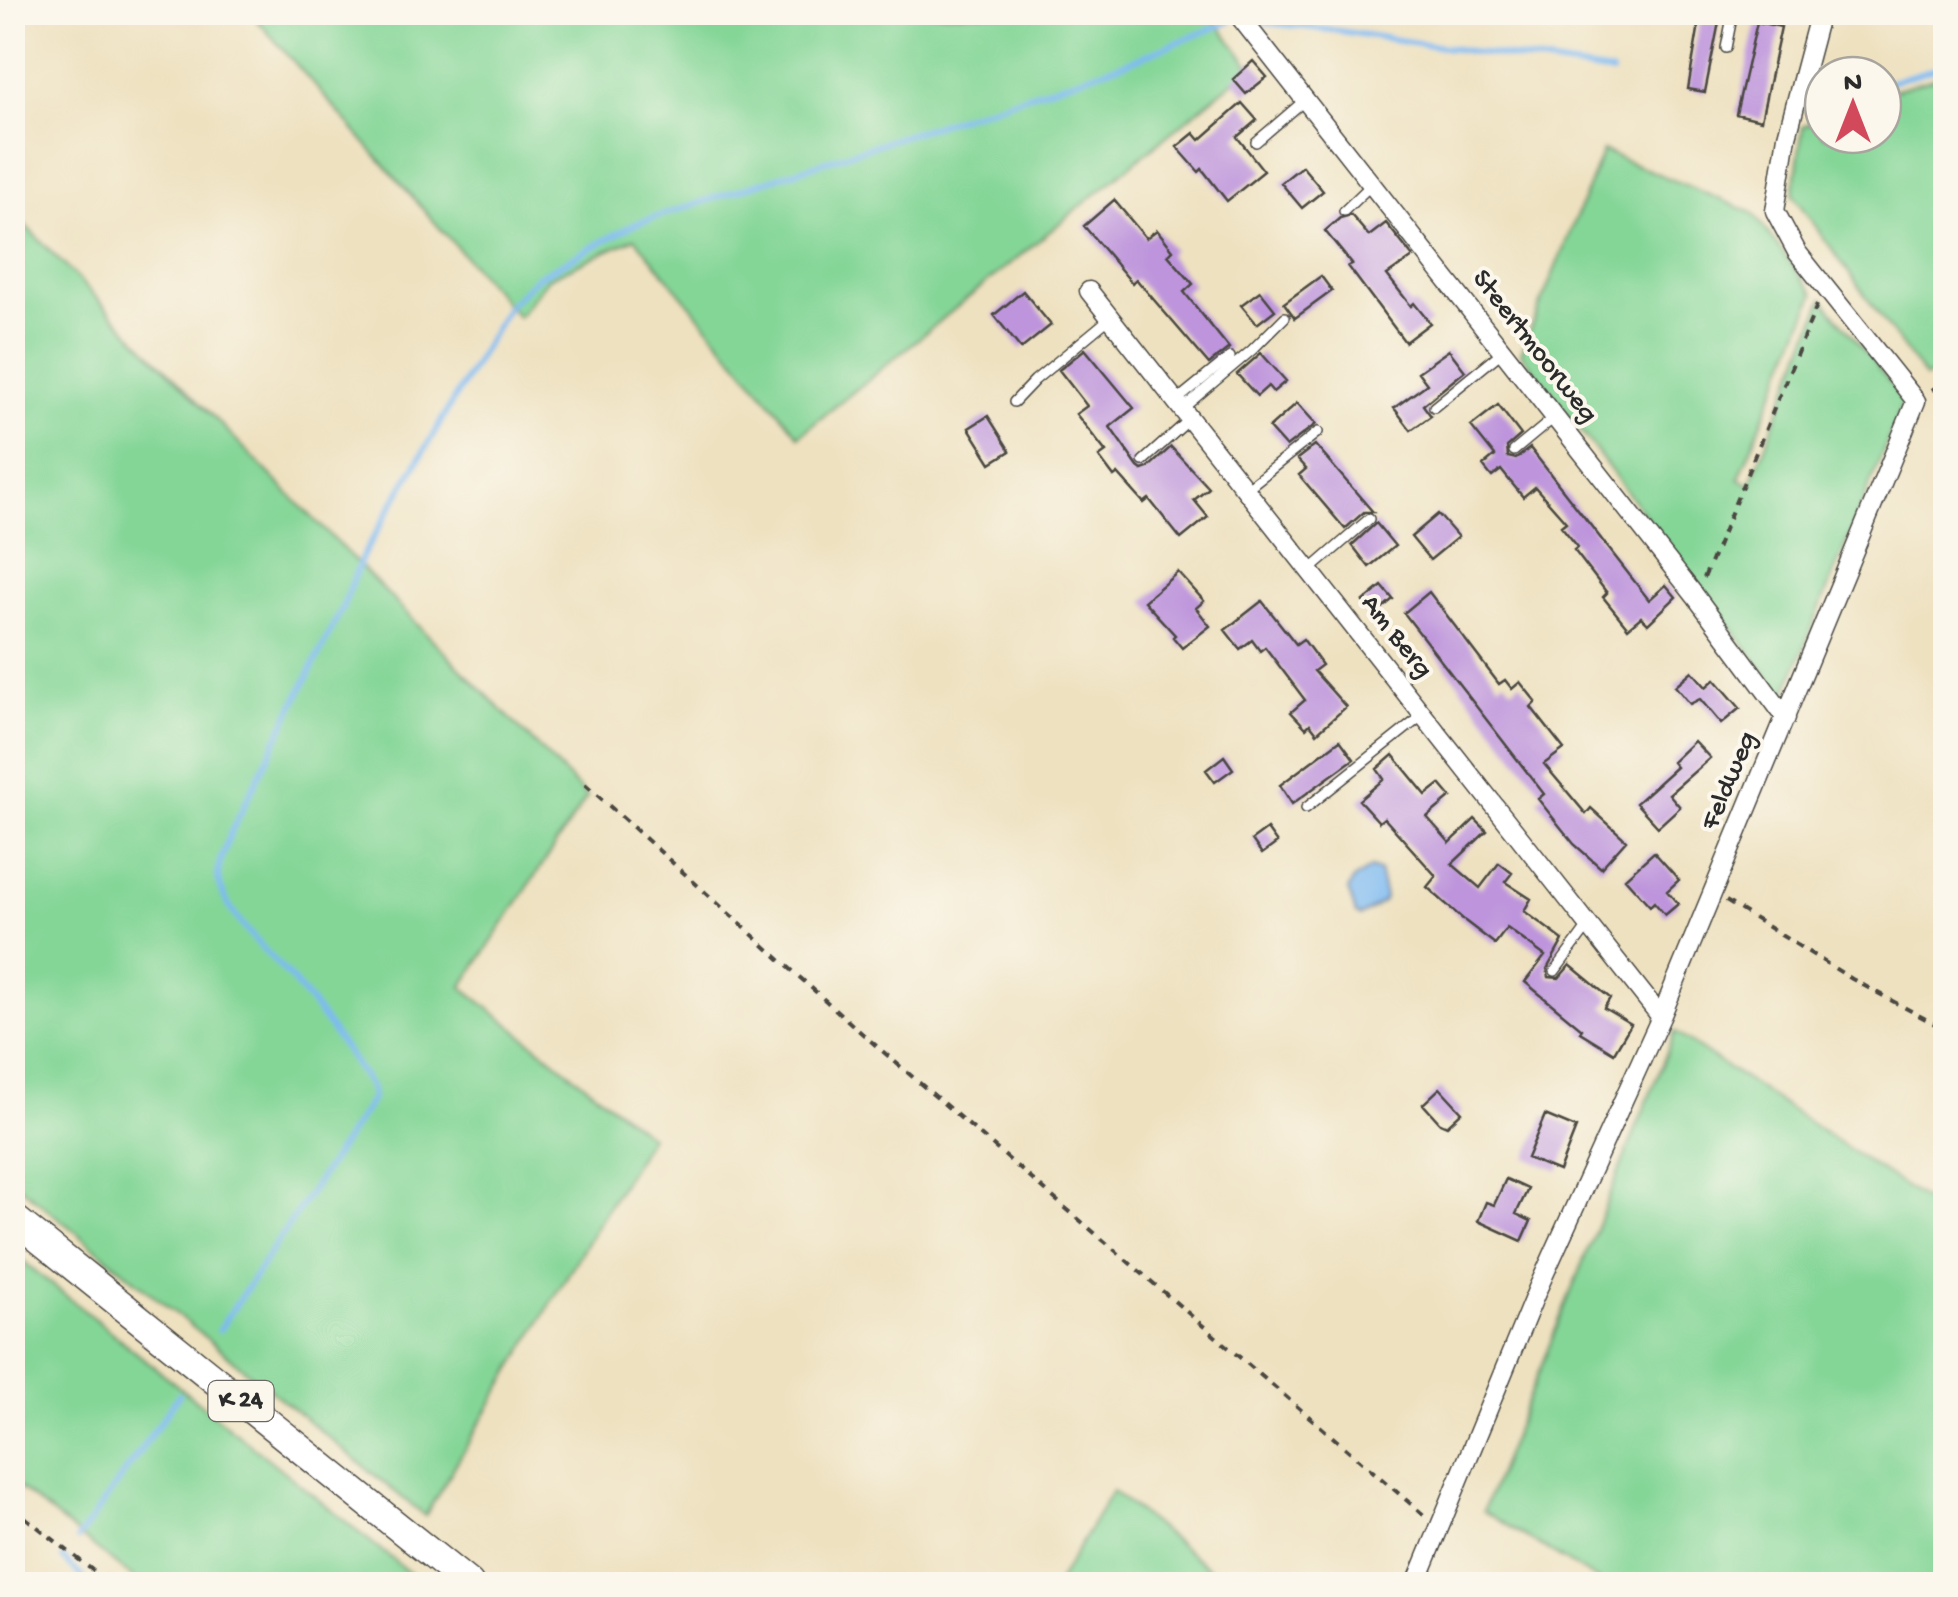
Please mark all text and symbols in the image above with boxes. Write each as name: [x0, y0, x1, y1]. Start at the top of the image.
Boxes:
north arrow: [1803, 55, 1903, 155]
text: N: [1844, 68, 1862, 101]
street label: Steertmoorweg: [1464, 264, 1604, 430]
street label: Am Berg: [1353, 588, 1439, 686]
street label: Feldweg: [1694, 727, 1765, 836]
road number: K 24: [208, 1381, 274, 1421]

